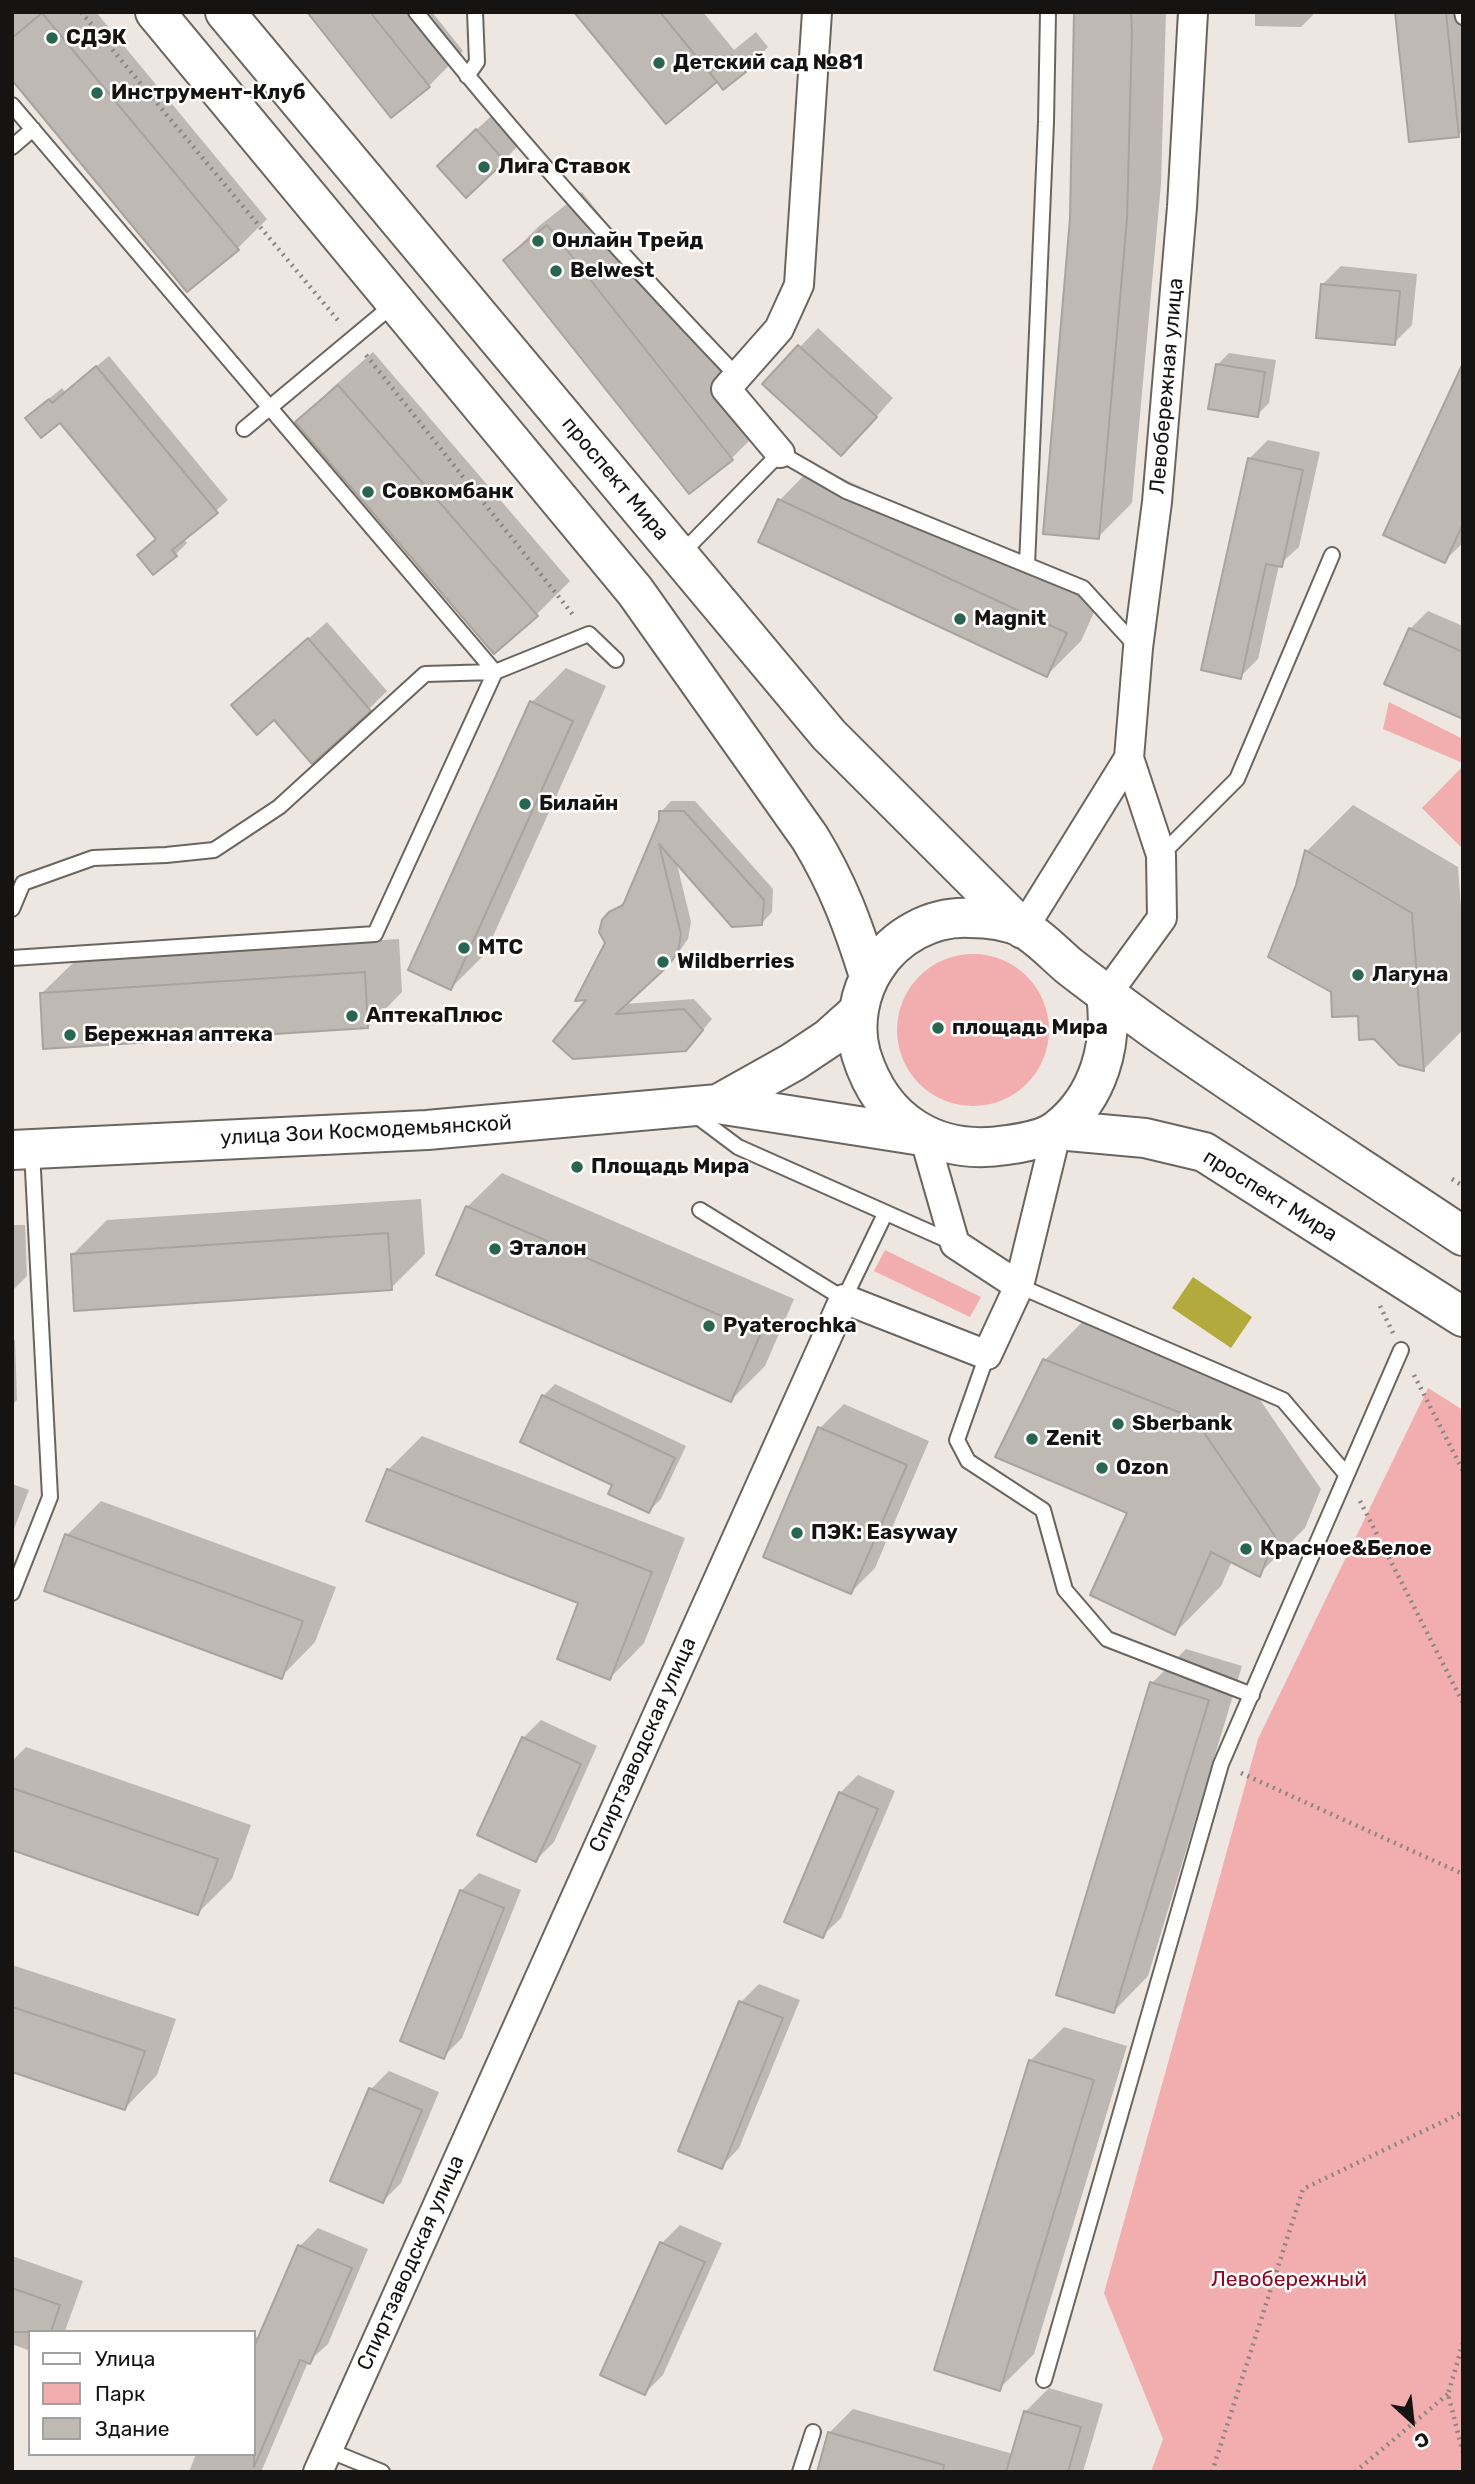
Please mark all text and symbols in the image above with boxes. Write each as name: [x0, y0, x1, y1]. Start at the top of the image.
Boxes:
place label: СДЭК: [66, 25, 126, 51]
marker: СДЭК: [44, 30, 60, 46]
place label: Детский сад №81: [673, 50, 863, 76]
marker: Детский сад №81: [651, 55, 667, 71]
place label: Инструмент-Клуб: [111, 80, 306, 106]
marker: Инструмент-Клуб: [89, 85, 105, 101]
place label: Лига Ставок: [498, 154, 631, 180]
marker: Лига Ставок: [476, 159, 492, 175]
place label: Онлайн Трейд: [552, 228, 703, 254]
marker: Онлайн Трейд: [530, 233, 546, 249]
place label: Belwest: [570, 258, 654, 284]
marker: Belwest: [548, 263, 564, 279]
street label: Левобережная улица: [1145, 277, 1189, 495]
street label: проспект Мира: [556, 412, 674, 546]
place label: Совкомбанк: [382, 479, 514, 505]
marker: Совкомбанк: [360, 484, 376, 500]
place label: Magnit: [974, 606, 1046, 632]
marker: Magnit: [952, 611, 968, 627]
place label: Билайн: [539, 791, 619, 817]
marker: Билайн: [517, 796, 533, 812]
place label: МТС: [478, 935, 523, 961]
marker: МТС: [456, 940, 472, 956]
place label: Wildberries: [677, 949, 795, 975]
marker: Wildberries: [655, 954, 671, 970]
place label: Лагуна: [1372, 962, 1448, 988]
marker: Лагуна: [1350, 967, 1366, 983]
place label: АптекаПлюс: [366, 1003, 503, 1029]
marker: АптекаПлюс: [344, 1008, 360, 1024]
place label: площадь Мира: [952, 1015, 1108, 1041]
marker: площадь Мира: [930, 1020, 946, 1036]
place label: Бережная аптека: [84, 1022, 273, 1048]
marker: Бережная аптека: [62, 1027, 78, 1043]
street label: улица Зои Космодемьянской: [220, 1111, 512, 1151]
street label: проспект Мира: [1198, 1145, 1342, 1247]
place label: Площадь Мира: [591, 1154, 749, 1180]
marker: Площадь Мира: [569, 1159, 585, 1175]
place label: Эталон: [509, 1236, 587, 1262]
marker: Эталон: [487, 1241, 503, 1257]
place label: Pyaterochka: [723, 1313, 857, 1339]
marker: Pyaterochka: [701, 1318, 717, 1334]
place label: Sberbank: [1132, 1411, 1233, 1437]
marker: Sberbank: [1110, 1416, 1126, 1432]
place label: Zenit: [1046, 1426, 1101, 1452]
marker: Zenit: [1024, 1431, 1040, 1447]
place label: Ozon: [1116, 1455, 1169, 1481]
marker: Ozon: [1094, 1460, 1110, 1476]
place label: ПЭК: Easyway: [811, 1520, 958, 1546]
marker: ПЭК: Easyway: [789, 1525, 805, 1541]
place label: Красное&Белое: [1260, 1536, 1432, 1562]
marker: Красное&Белое: [1238, 1541, 1254, 1557]
street label: Спиртзаводская улица: [584, 1634, 702, 1856]
street label: Спиртзаводская улица: [352, 2152, 470, 2374]
park label: Левобережный: [1211, 2267, 1367, 2293]
legend: [28, 2330, 256, 2456]
text: Улица: [95, 2346, 155, 2371]
text: Парк: [95, 2381, 145, 2406]
north arrow: [1377, 2386, 1447, 2456]
text: Здание: [95, 2416, 170, 2441]
text: С: [1411, 2427, 1433, 2453]

